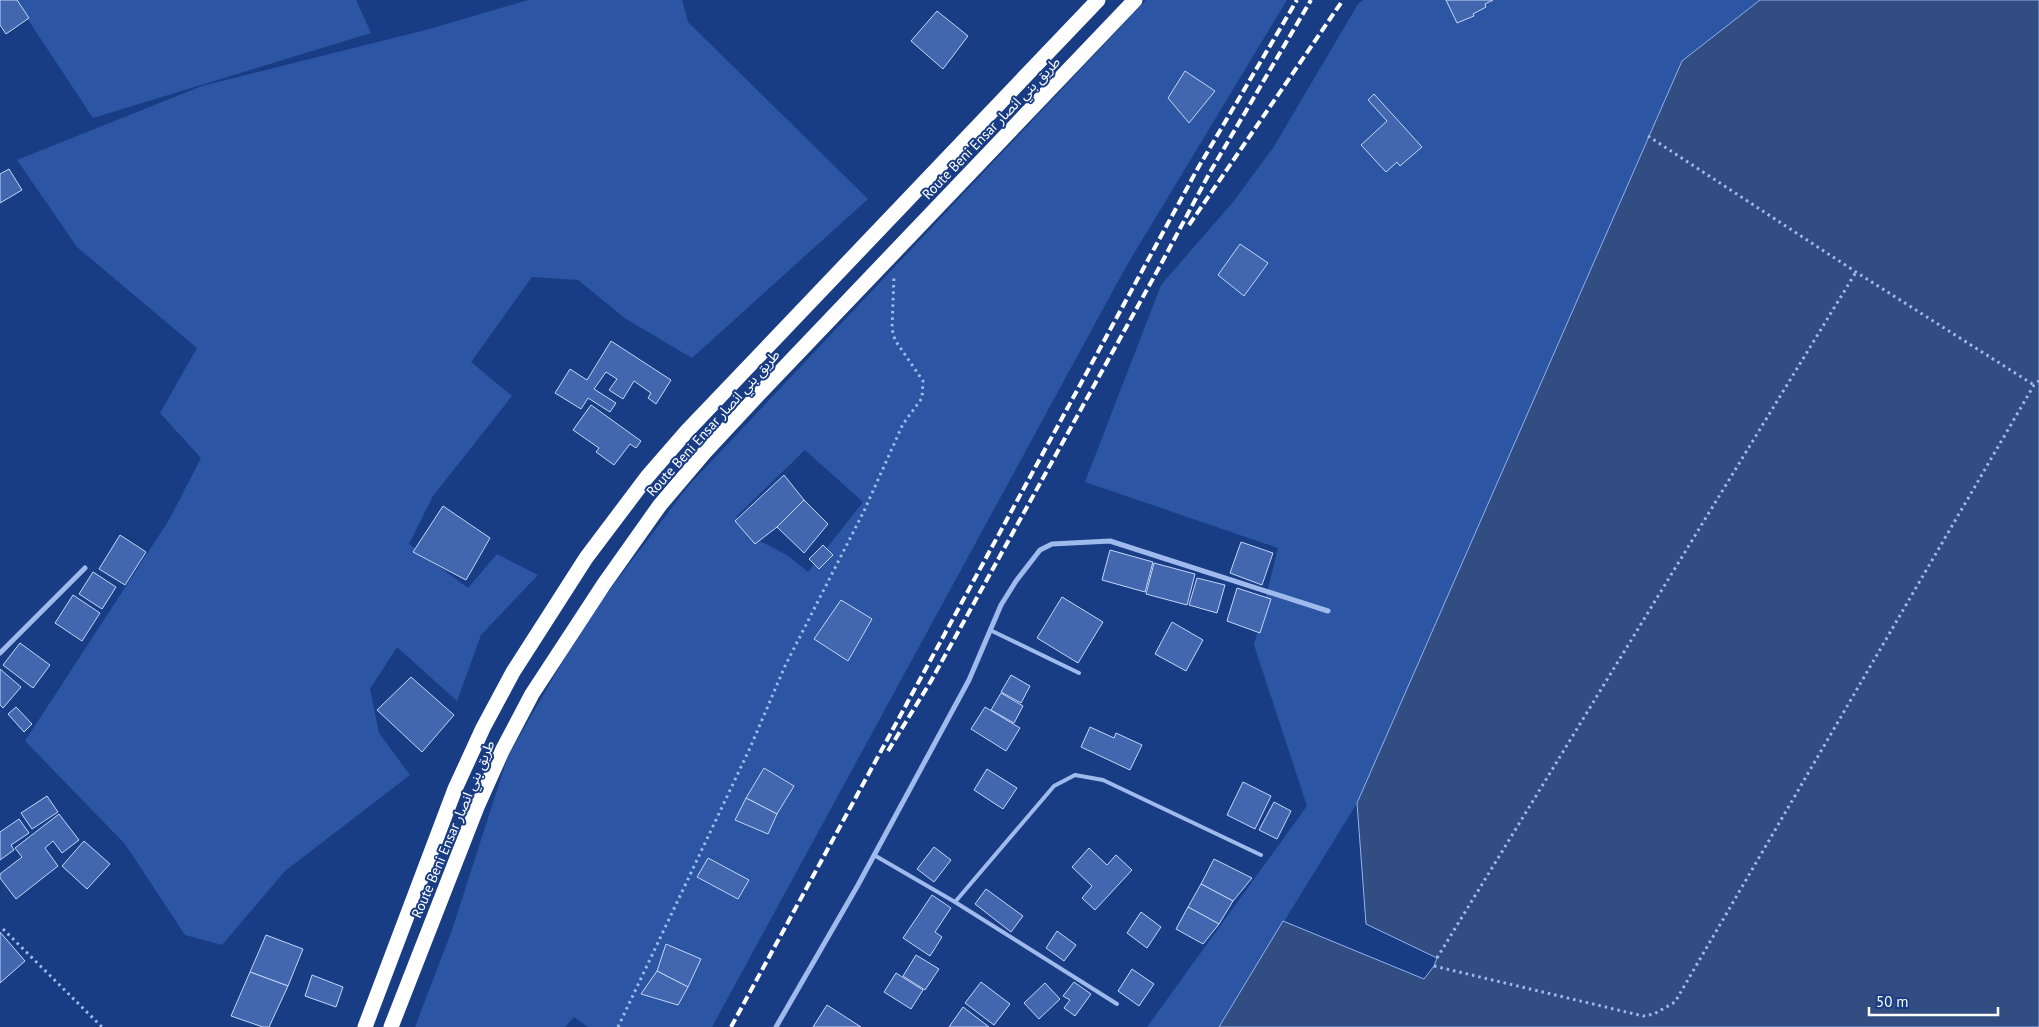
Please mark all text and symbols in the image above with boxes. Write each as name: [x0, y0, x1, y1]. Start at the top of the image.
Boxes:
street label: Route Beni Ensar طريق بني انصار: [918, 53, 1065, 205]
street label: Route Beni Ensar طريق بني انصار: [642, 346, 785, 502]
street label: Route Beni Ensar طريق بني انصار: [407, 738, 501, 921]
scale bar: [1869, 984, 1998, 1016]
text: 50 m: [1876, 992, 1909, 1011]

